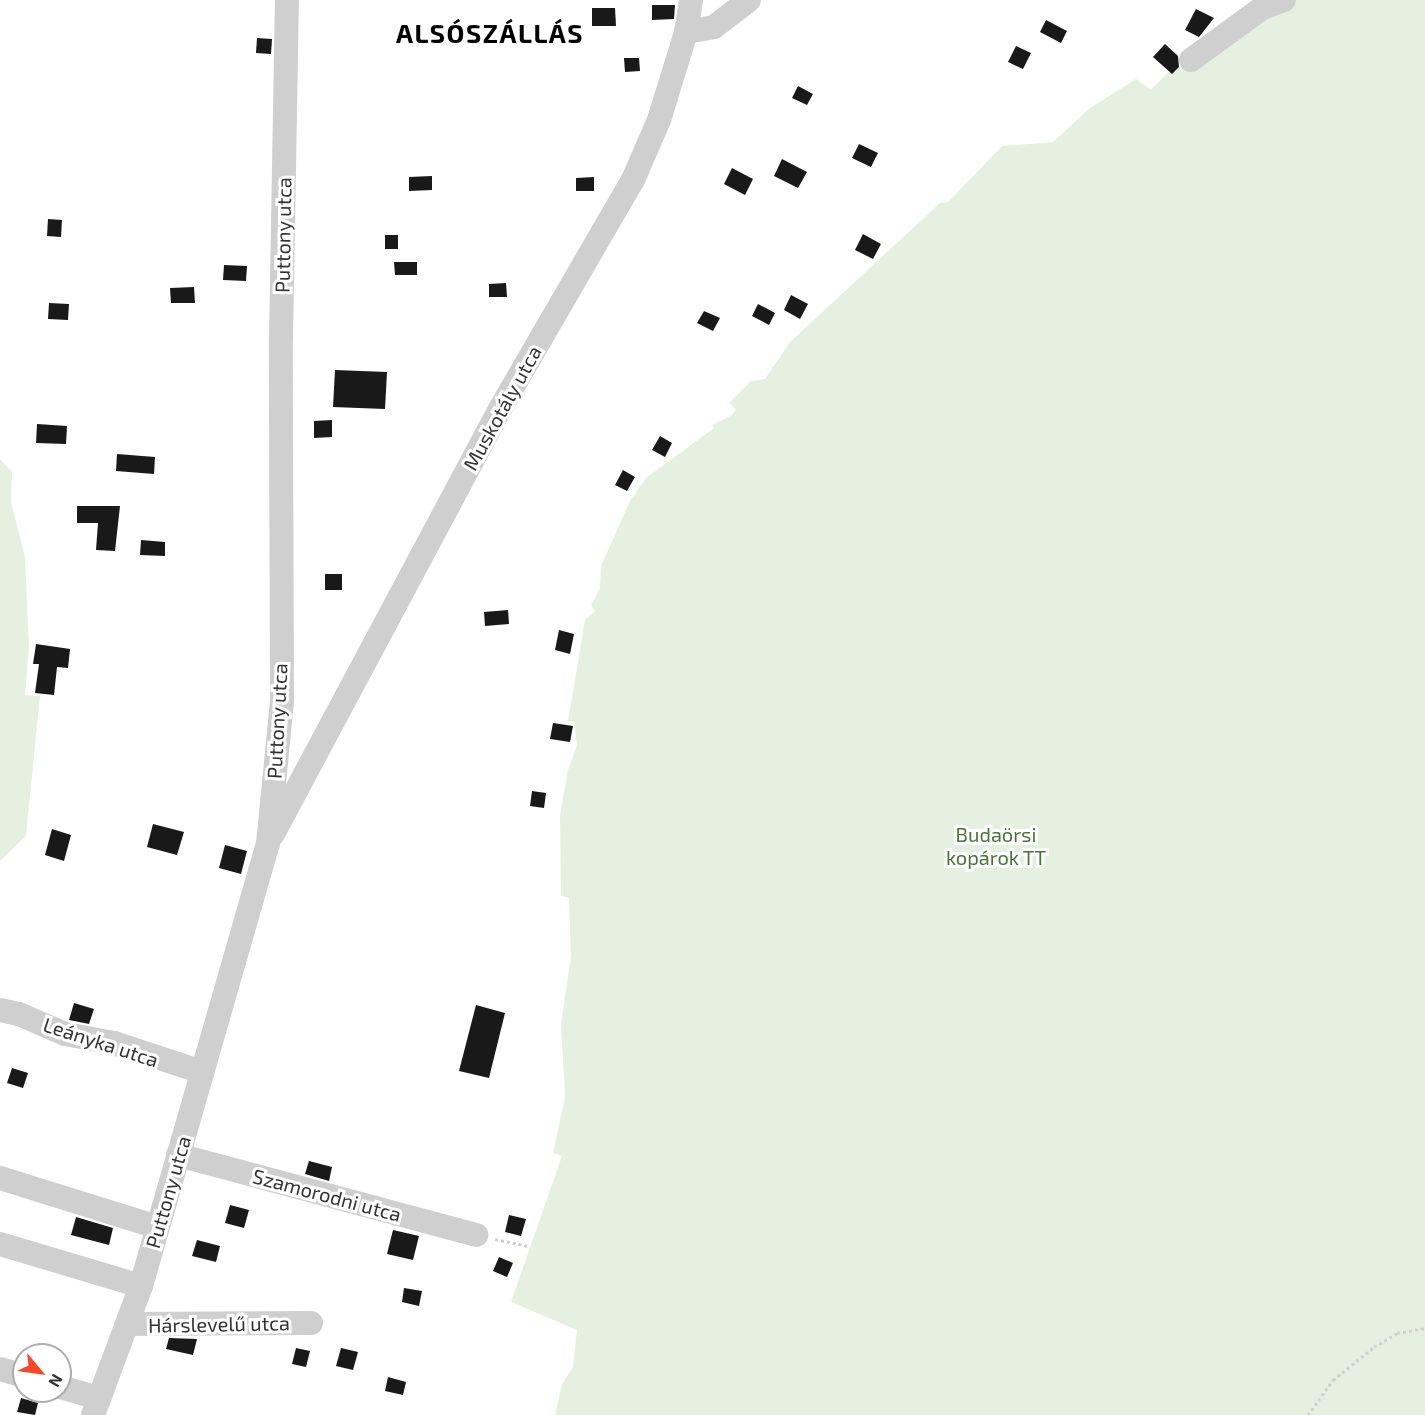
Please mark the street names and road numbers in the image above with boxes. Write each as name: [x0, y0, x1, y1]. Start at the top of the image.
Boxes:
street label: Puttony utca: [270, 177, 296, 293]
street label: Muskotály utca: [458, 341, 546, 475]
street label: Puttony utca: [262, 662, 292, 780]
street label: Leányka utca: [40, 1012, 162, 1072]
street label: Puttony utca: [140, 1133, 196, 1251]
street label: Szamorodni utca: [250, 1164, 404, 1226]
street label: Hárslevelű utca: [148, 1311, 290, 1337]

